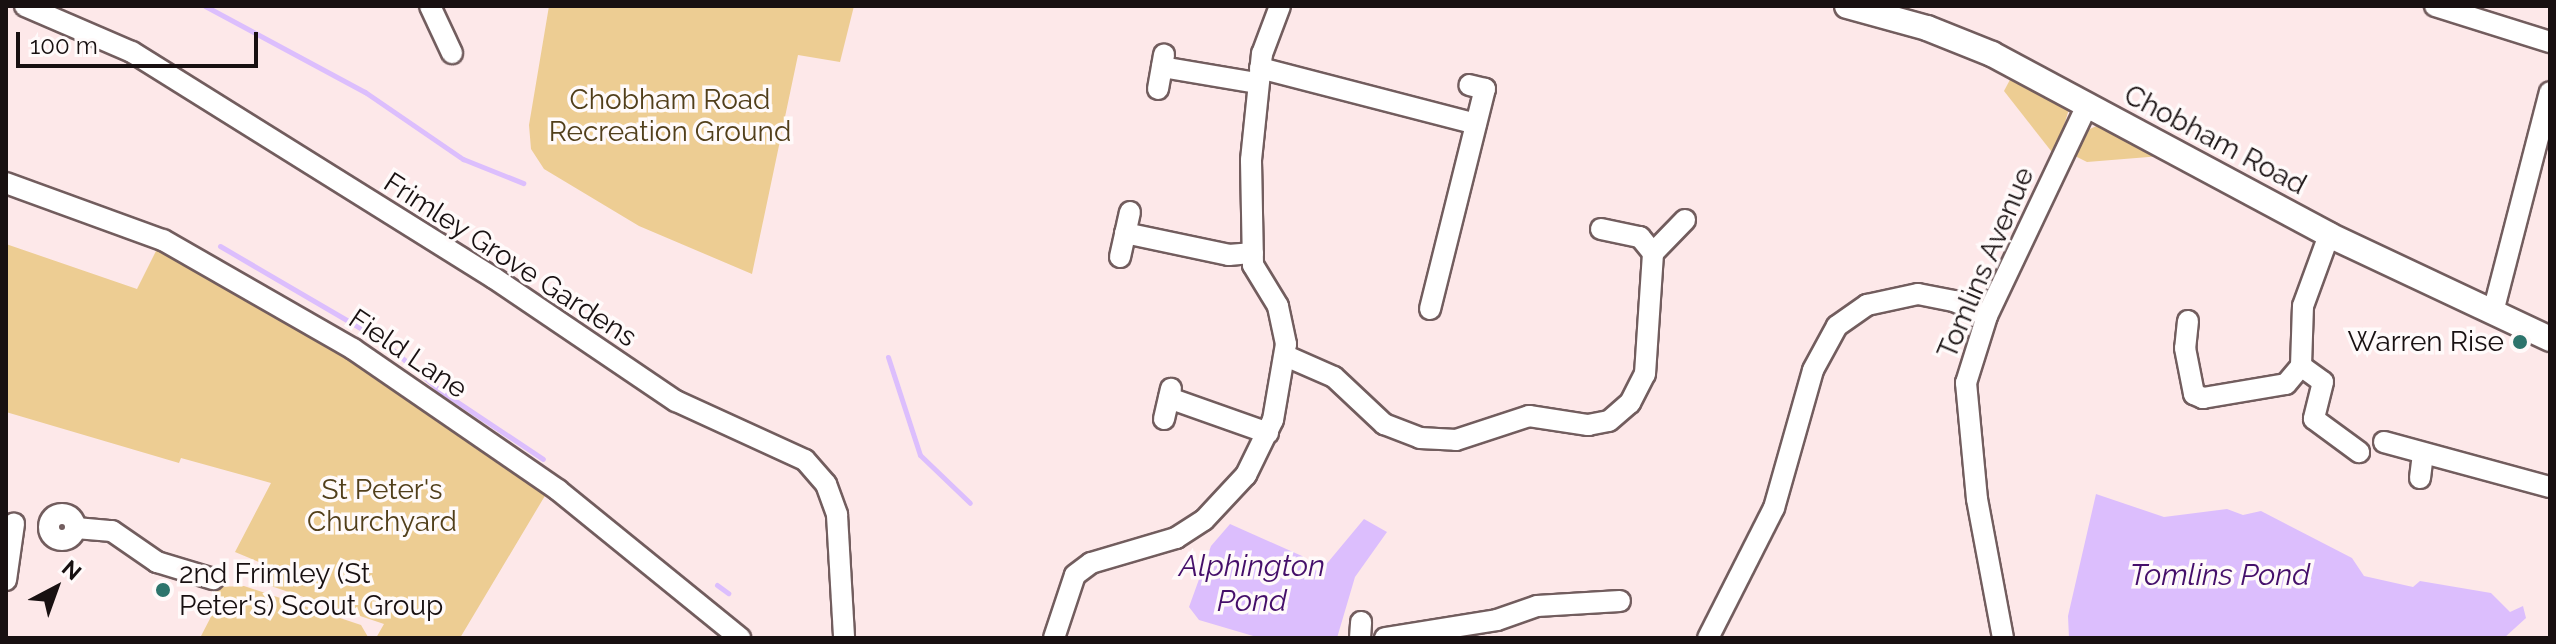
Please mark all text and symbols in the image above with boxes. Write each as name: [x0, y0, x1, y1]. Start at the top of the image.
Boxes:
scale bar: [20, 16, 262, 66]
text: 100 m: [30, 31, 98, 60]
street label: Chobham Road: [2118, 78, 2312, 202]
park label: Chobham Road Recreation Ground: [549, 83, 791, 149]
street label: Tomlins Avenue: [1930, 162, 2042, 364]
street label: Frimley Grove Gardens: [377, 166, 643, 354]
street label: Field Lane: [342, 302, 474, 406]
place label: Warren Rise: [2348, 325, 2504, 359]
marker: Warren Rise: [2511, 333, 2529, 351]
park label: St Peter's Churchyard: [307, 473, 457, 539]
north arrow: [16, 548, 96, 628]
water label: Alphington Pond: [1179, 548, 1325, 618]
text: N: [57, 555, 87, 585]
place label: 2nd Frimley (St Peter's) Scout Group: [179, 557, 443, 623]
water label: Tomlins Pond: [2130, 557, 2310, 593]
marker: 2nd Frimley (St Peter's) Scout Group: [154, 581, 172, 599]

